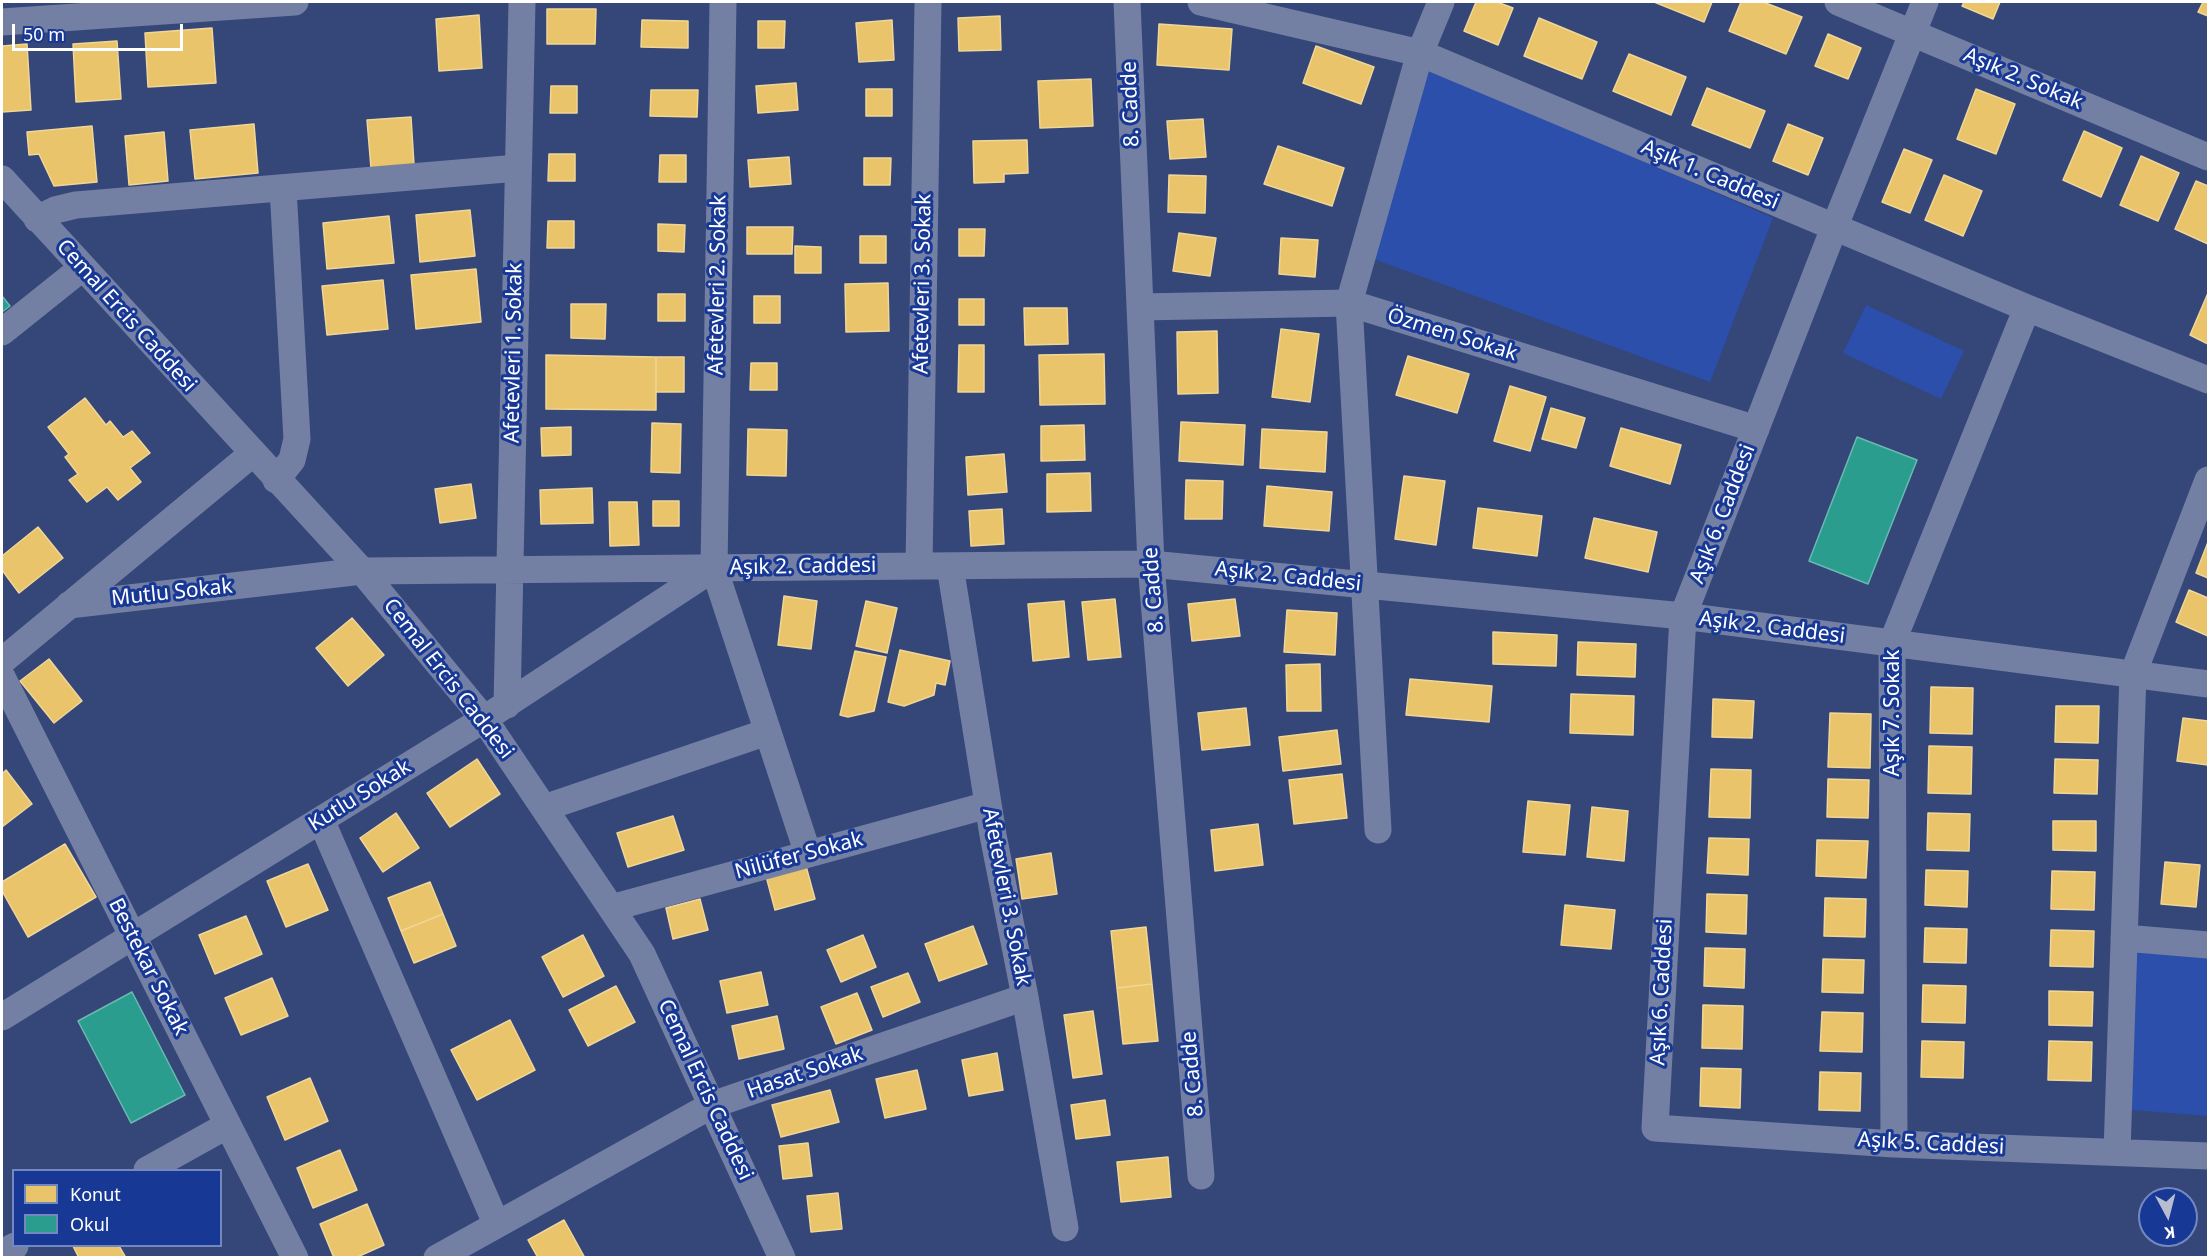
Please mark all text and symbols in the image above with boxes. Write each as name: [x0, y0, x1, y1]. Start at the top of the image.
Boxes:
scale bar: [15, 12, 186, 50]
text: 50 m: [23, 22, 65, 46]
street label: Aşık 2. Sokak: [1960, 43, 2086, 115]
street label: 8. Cadde: [1117, 61, 1145, 147]
street label: Aşık 1. Caddesi: [1637, 135, 1783, 215]
street label: Afetevleri 3. Sokak: [909, 194, 937, 374]
street label: Afetevleri 2. Sokak: [704, 195, 732, 375]
street label: Cemal Ercis Caddesi: [51, 235, 201, 397]
street label: Afetevleri 1. Sokak: [500, 263, 528, 443]
street label: Özmen Sokak: [1384, 303, 1520, 367]
street label: Aşık 6. Caddesi: [1685, 441, 1761, 587]
street label: 8. Cadde: [1138, 546, 1170, 634]
street label: Aşık 2. Caddesi: [729, 553, 877, 581]
street label: Aşık 2. Caddesi: [1214, 557, 1362, 597]
street label: Mutlu Sokak: [110, 574, 234, 612]
street label: Cemal Ercis Caddesi: [378, 594, 518, 764]
street label: Aşık 2. Caddesi: [1698, 607, 1846, 649]
street label: Aşık 7. Sokak: [1880, 649, 1906, 777]
street label: Kutlu Sokak: [304, 755, 416, 837]
street label: Afetevleri 3. Sokak: [976, 806, 1036, 988]
street label: Nilüfer Sokak: [732, 827, 866, 885]
street label: Bestekar Sokak: [103, 894, 193, 1040]
street label: Aşık 6. Caddesi: [1646, 918, 1678, 1066]
street label: Cemal Ercis Caddesi: [652, 996, 758, 1184]
street label: 8. Cadde: [1177, 1030, 1209, 1118]
street label: Hasat Sokak: [744, 1041, 866, 1105]
street label: Aşık 5. Caddesi: [1857, 1128, 2005, 1160]
legend: [12, 1169, 222, 1247]
text: Konut: [70, 1182, 121, 1206]
north arrow: [2138, 1187, 2198, 1247]
text: Okul: [70, 1212, 109, 1236]
text: K: [2163, 1221, 2177, 1244]

